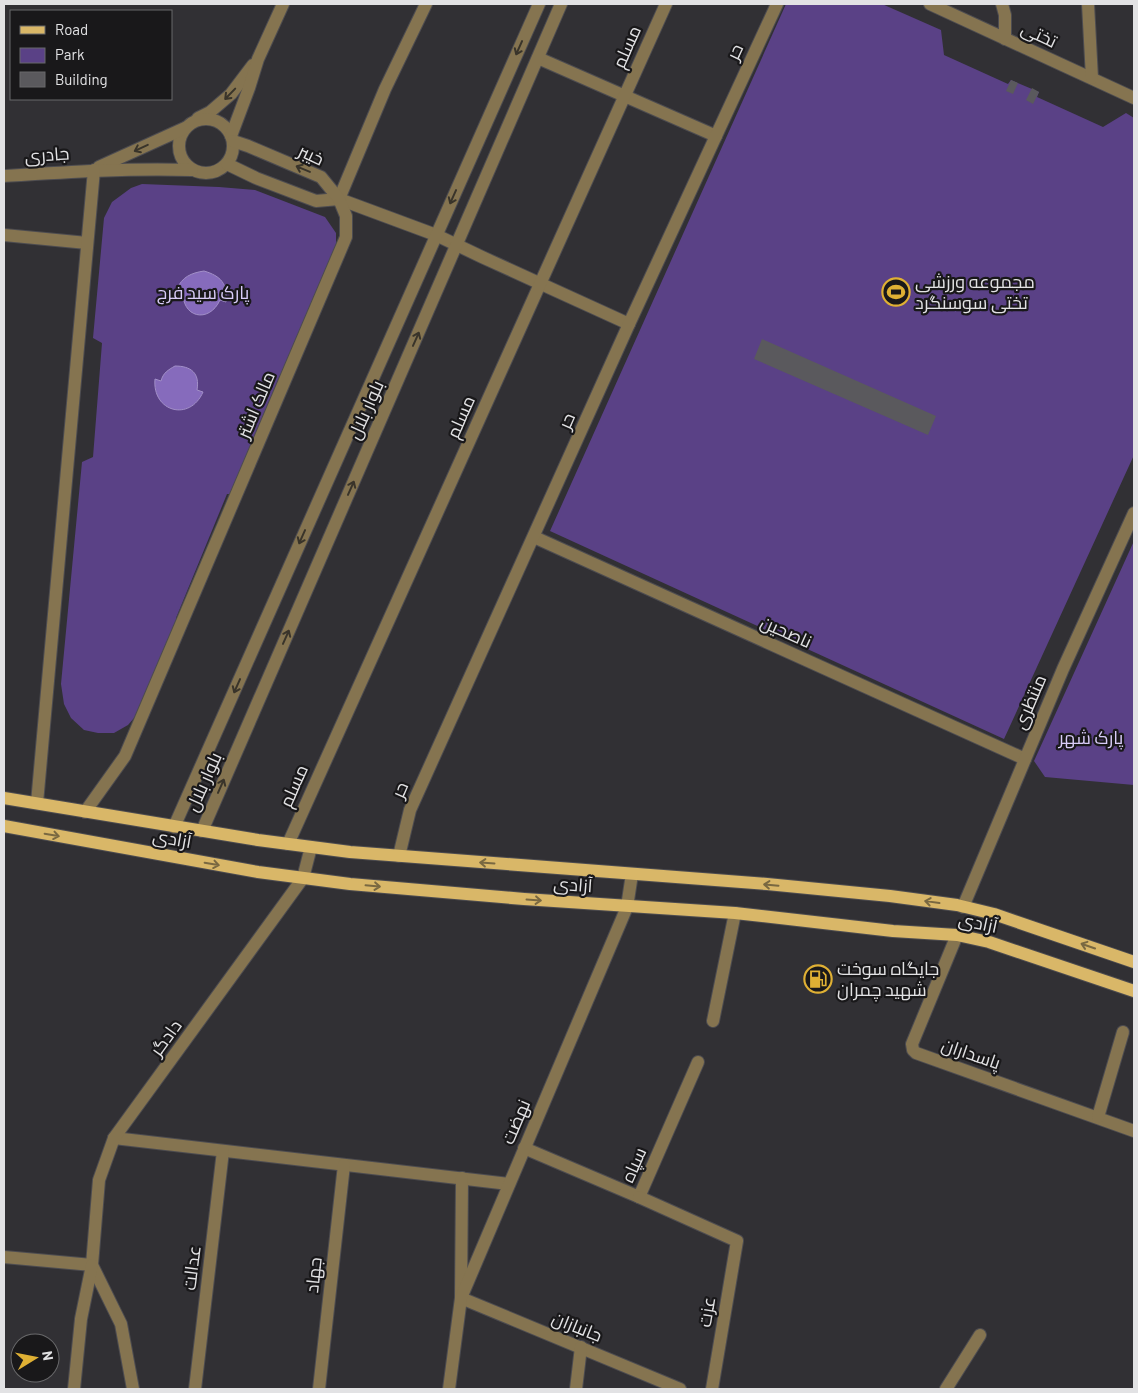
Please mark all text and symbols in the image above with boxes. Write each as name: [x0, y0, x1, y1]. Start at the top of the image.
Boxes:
legend: [10, 10, 172, 100]
street label: تختی: [1018, 16, 1061, 53]
text: Road: [55, 20, 88, 38]
street label: مسلم: [607, 22, 647, 72]
one-way arrow: [514, 40, 524, 55]
street label: حر: [720, 40, 748, 65]
text: Park: [55, 45, 85, 63]
text: Building: [55, 70, 108, 88]
one-way arrow: [224, 87, 236, 100]
street label: خیبر: [294, 138, 328, 170]
street label: جادری: [24, 141, 70, 168]
one-way arrow: [134, 144, 149, 154]
one-way arrow: [296, 164, 311, 174]
one-way arrow: [448, 189, 458, 204]
place label: مجموعه ورزشی تختی سوسنگرد: [915, 270, 1035, 314]
sports icon: مجموعه ورزشی تختی سوسنگرد: [881, 277, 911, 307]
park label: پارک سید فرج: [157, 281, 250, 305]
one-way arrow: [411, 332, 421, 347]
street label: مالک اشتر: [231, 368, 280, 443]
street label: بلوار بلال: [342, 376, 389, 443]
street label: مسلم: [441, 392, 481, 442]
street label: حر: [553, 409, 580, 433]
one-way arrow: [346, 481, 356, 496]
one-way arrow: [297, 529, 307, 544]
street label: ناصحین: [757, 610, 815, 653]
one-way arrow: [281, 630, 291, 645]
street label: منتظری: [1008, 671, 1051, 733]
one-way arrow: [231, 678, 241, 693]
park label: پارک شهر: [1058, 726, 1124, 750]
street label: بلوار بلال: [180, 748, 227, 815]
street label: مسلم: [274, 761, 314, 811]
street label: حر: [386, 778, 413, 802]
one-way arrow: [217, 779, 227, 794]
street label: آزادی: [151, 824, 194, 853]
one-way arrow: [43, 831, 59, 841]
one-way arrow: [479, 858, 495, 867]
one-way arrow: [203, 859, 219, 869]
street label: آزادی: [553, 872, 594, 897]
one-way arrow: [763, 880, 779, 889]
one-way arrow: [364, 882, 380, 891]
one-way arrow: [526, 895, 542, 905]
one-way arrow: [925, 897, 941, 907]
street label: آزادی: [957, 907, 1000, 938]
one-way arrow: [1080, 941, 1096, 951]
place label: جایگاه سوخت شهید چمران: [837, 957, 939, 1002]
fuel station icon: جایگاه سوخت شهید چمران: [803, 964, 833, 994]
street label: دادگر: [144, 1015, 187, 1061]
street label: پاسداران: [938, 1033, 1004, 1075]
street label: نهضت: [496, 1096, 535, 1148]
street label: سپاه: [616, 1144, 651, 1186]
street label: عدالت: [177, 1244, 205, 1291]
street label: جهاد: [300, 1256, 327, 1294]
street label: عزت: [693, 1295, 720, 1329]
street label: جانبازان: [549, 1306, 606, 1347]
north arrow: [10, 1333, 60, 1383]
text: N: [39, 1350, 57, 1362]

